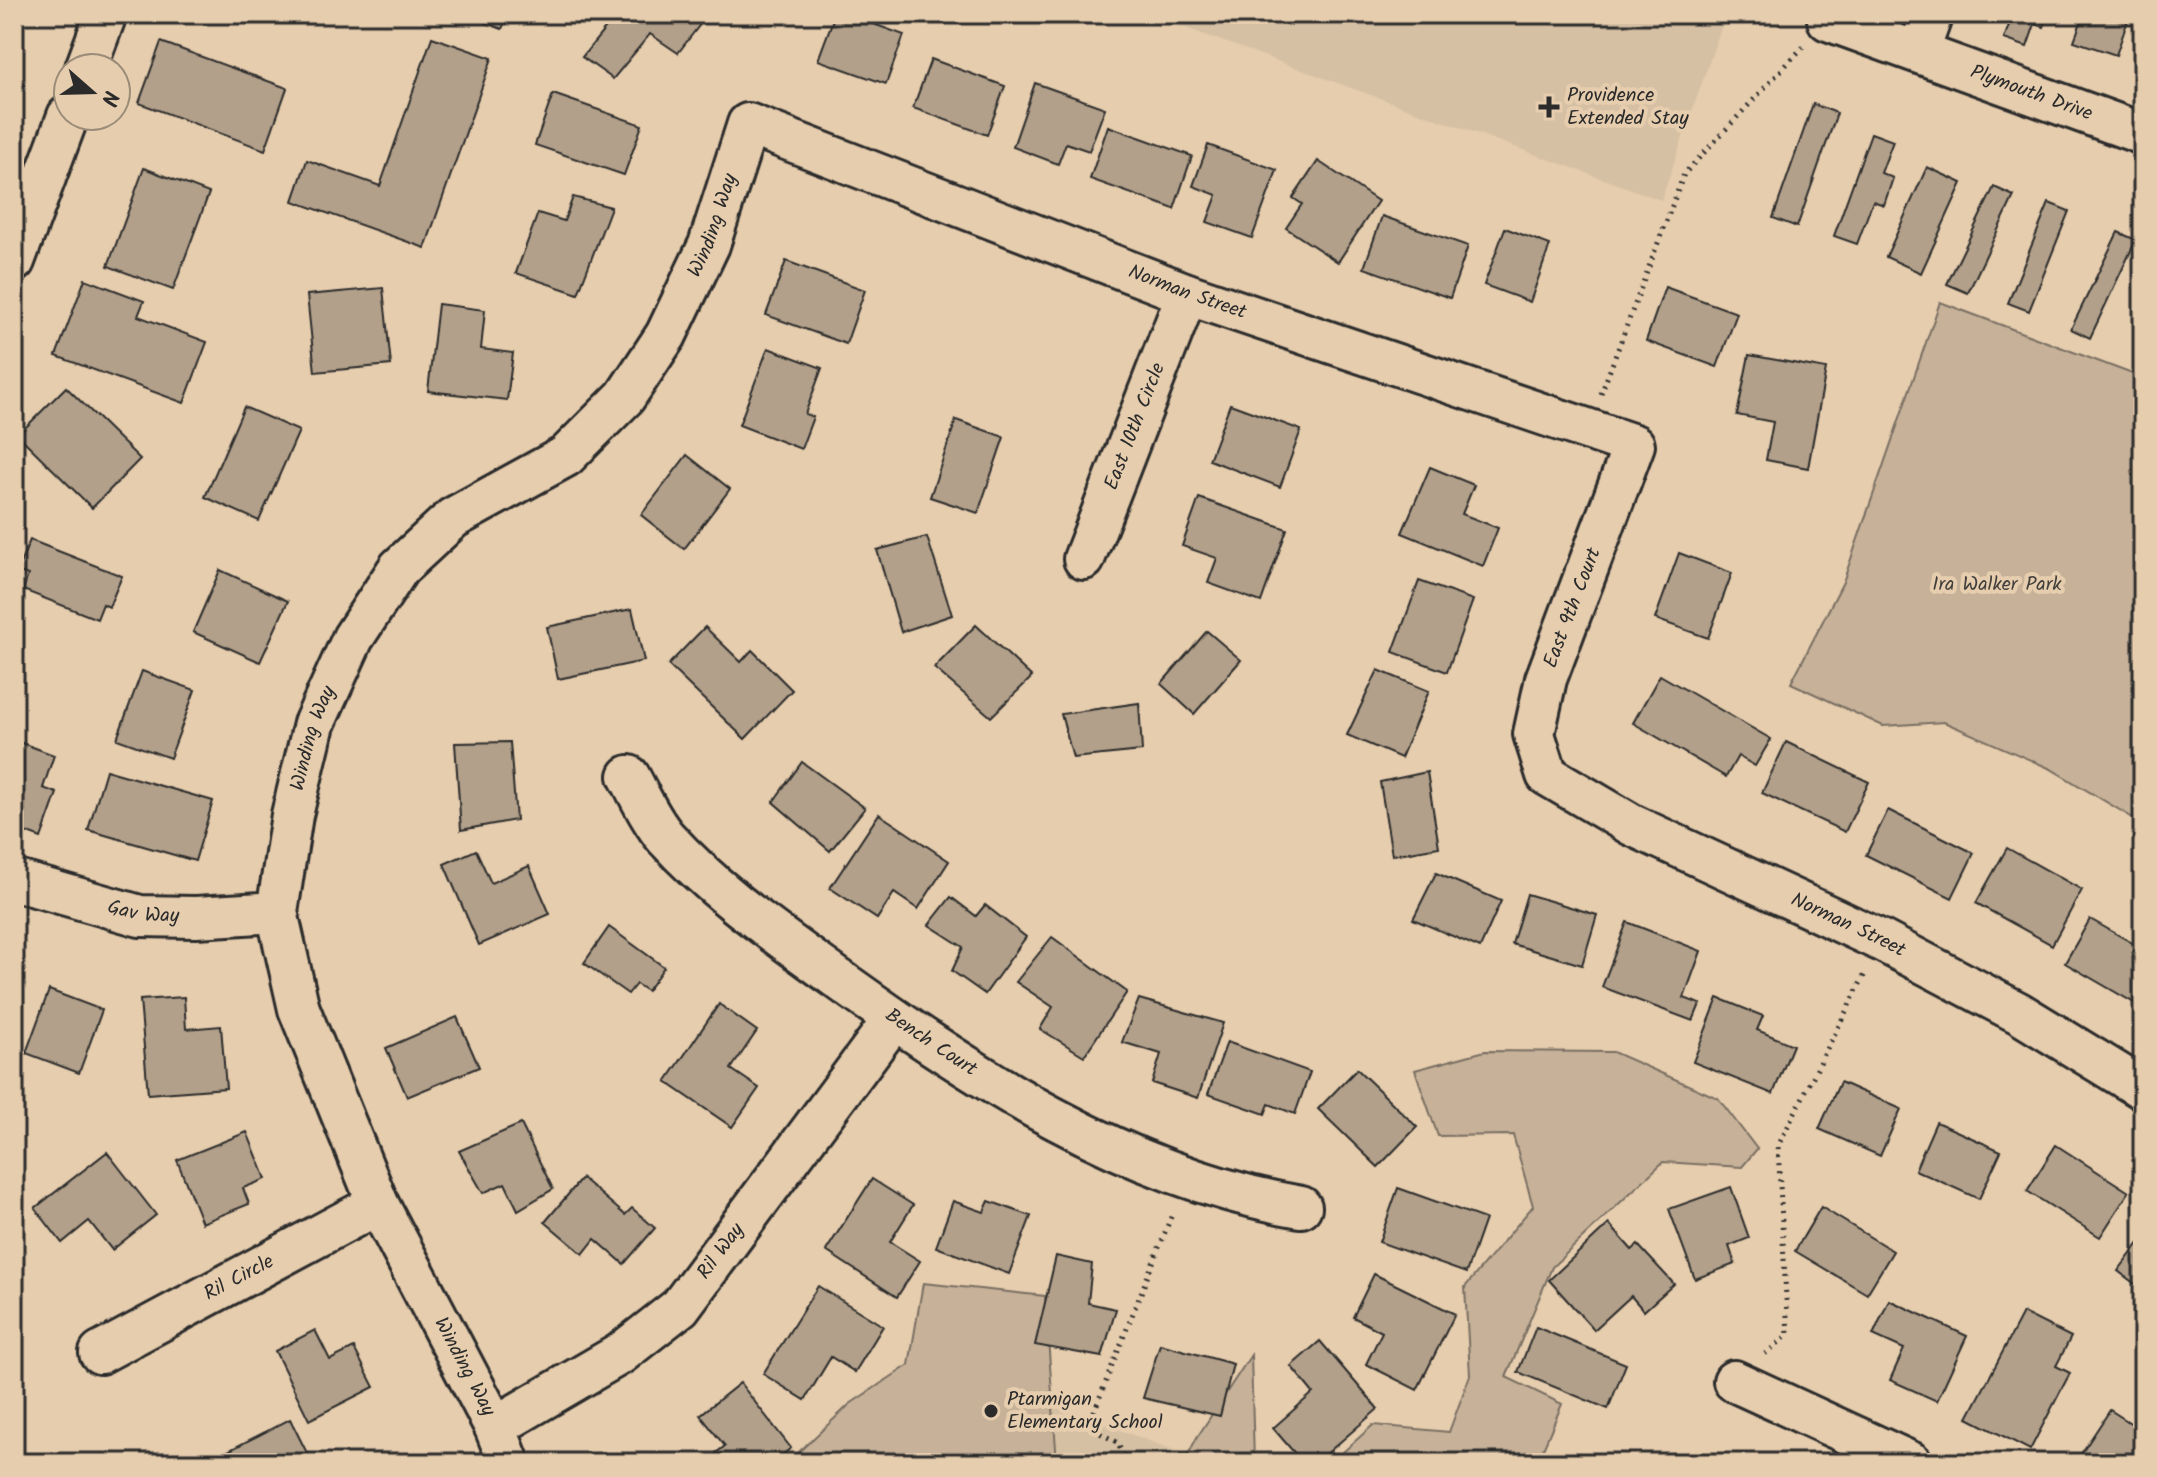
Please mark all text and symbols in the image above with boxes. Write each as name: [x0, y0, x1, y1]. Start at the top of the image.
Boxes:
north arrow: [52, 52, 132, 132]
street label: Plymouth Drive: [1965, 57, 2097, 130]
place label: Providence Extended Stay: [1567, 80, 1689, 135]
text: N: [90, 85, 127, 111]
marker: Providence Extended Stay: [1538, 96, 1560, 118]
street label: Winding Way: [680, 169, 747, 283]
street label: Norman Street: [1123, 257, 1251, 329]
street label: East 10th Circle: [1096, 358, 1175, 495]
street label: East 9th Court: [1535, 543, 1611, 673]
park label: Ira Walker Park: [1932, 569, 2062, 601]
street label: Winding Way: [282, 680, 345, 794]
street label: Norman Street: [1785, 885, 1911, 967]
street label: Gav Way: [104, 891, 180, 933]
street label: Bench Court: [878, 1001, 984, 1086]
street label: Ril Way: [689, 1216, 753, 1287]
street label: Ril Circle: [198, 1246, 280, 1310]
street label: Winding Way: [424, 1312, 504, 1423]
place label: Ptarmigan Elementary School: [1007, 1384, 1163, 1439]
marker: Ptarmigan Elementary School: [982, 1402, 1000, 1420]

